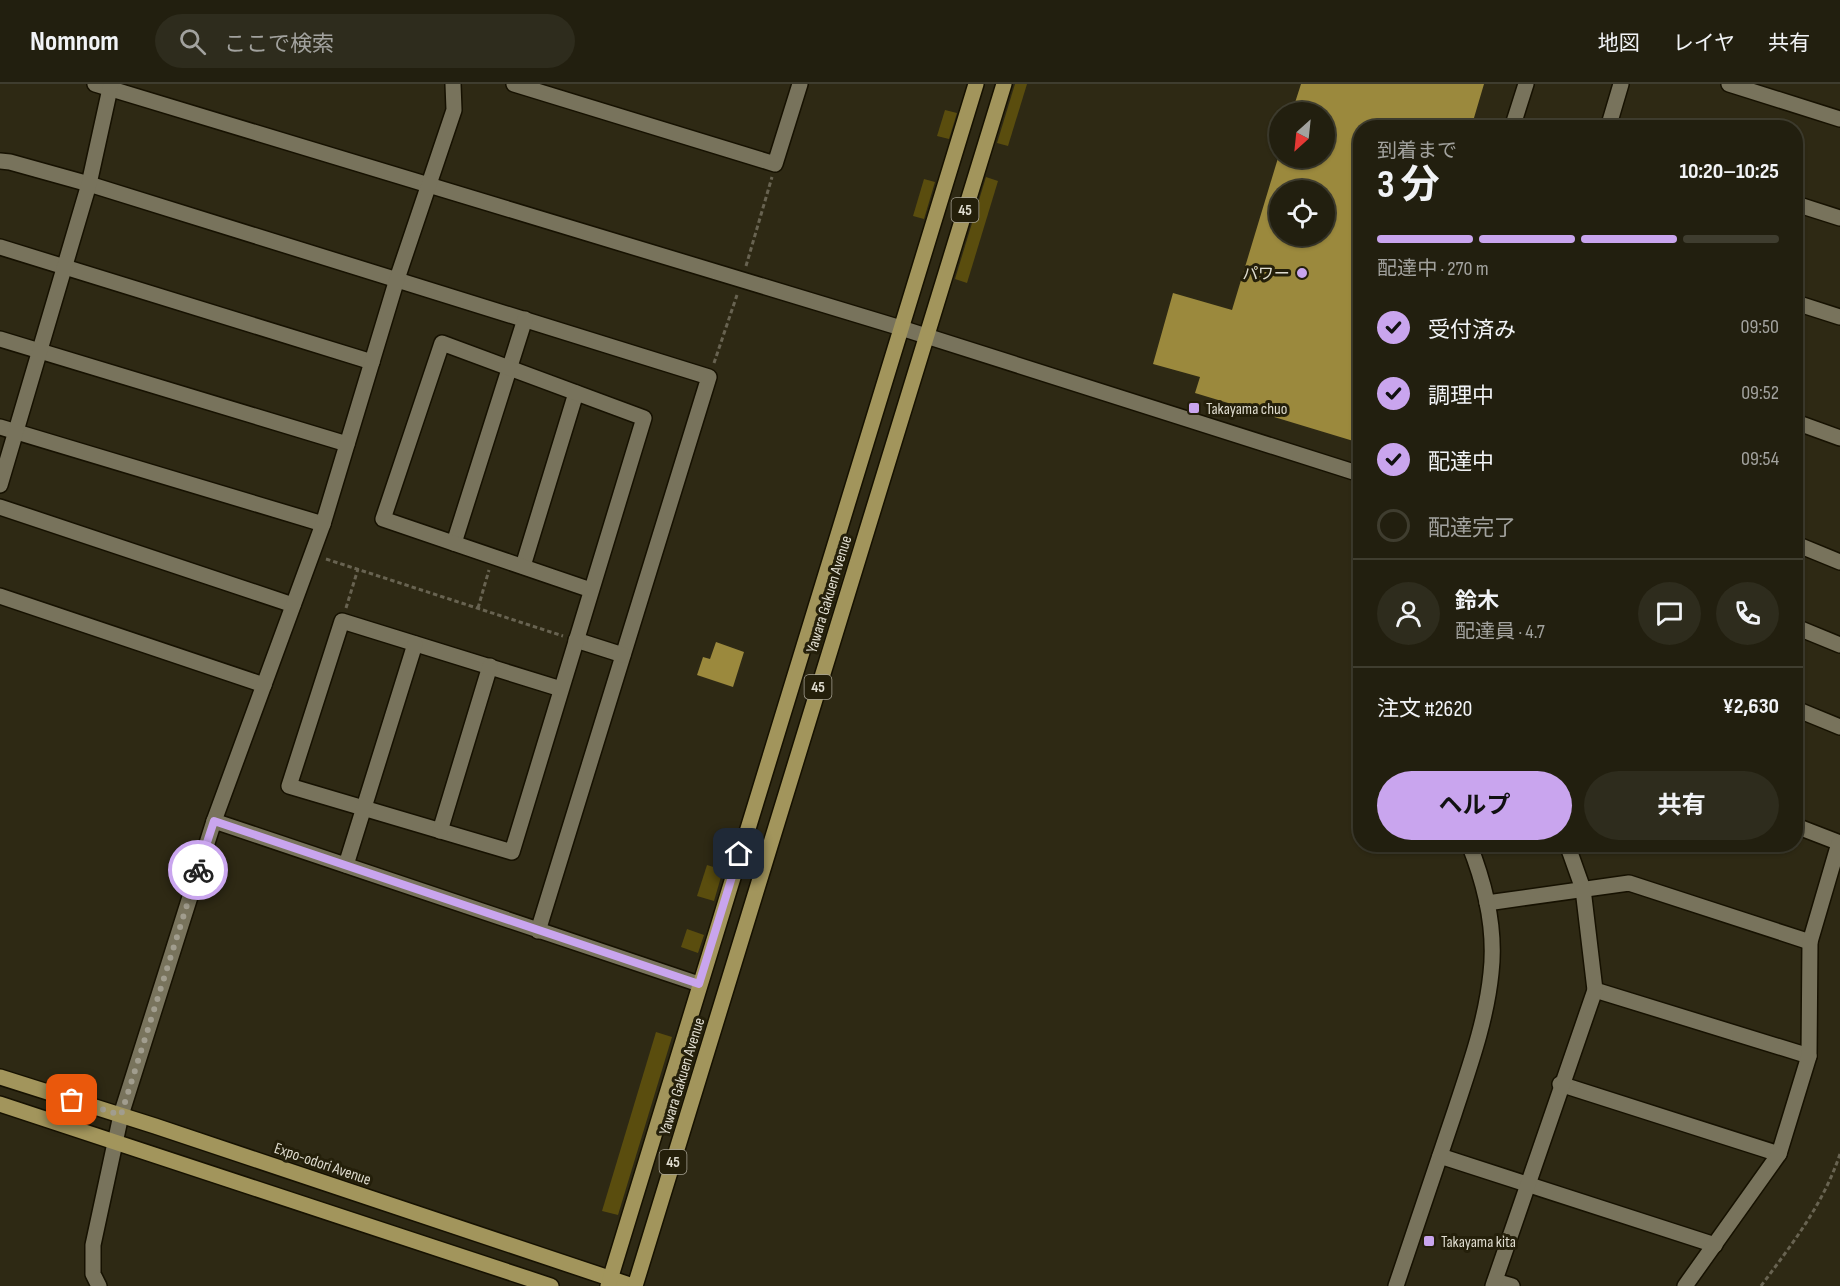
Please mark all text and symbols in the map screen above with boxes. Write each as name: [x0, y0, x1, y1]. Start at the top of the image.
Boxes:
search box: [155, 14, 575, 68]
text: Nomnom: [30, 25, 119, 58]
icon: search: [176, 25, 209, 58]
text: ここで検索: [224, 31, 334, 58]
text: 地図: [1598, 31, 1640, 56]
text: レイヤ: [1673, 31, 1735, 56]
text: 共有: [1768, 31, 1810, 56]
north arrow: [1269, 102, 1335, 168]
map controls: [1269, 102, 1335, 246]
text: 到着まで: [1377, 139, 1457, 163]
text: 10:20–10:25: [1679, 158, 1779, 185]
text: 3 分: [1377, 162, 1440, 209]
button: locate: [1269, 180, 1335, 246]
road number: 45: [952, 198, 978, 222]
text: 配達中 · 270 m: [1377, 257, 1488, 281]
place label: パワー: [1242, 265, 1290, 284]
marker: パワー: [1295, 266, 1309, 280]
icon: check: [1377, 311, 1410, 344]
text: 09:50: [1741, 315, 1779, 339]
text: 受付済み: [1428, 317, 1516, 344]
icon: check: [1377, 377, 1410, 410]
text: 09:52: [1741, 381, 1779, 405]
text: 調理中: [1428, 383, 1494, 410]
place label: Takayama chuo: [1206, 400, 1287, 419]
marker: Takayama chuo: [1187, 401, 1201, 415]
icon: check: [1377, 443, 1410, 476]
text: 09:54: [1741, 447, 1779, 471]
text: 配達中: [1428, 449, 1494, 476]
text: 配達完了: [1428, 515, 1516, 542]
street label: Yawara Gakuen Avenue: [803, 533, 856, 655]
button: person: [1377, 582, 1440, 645]
button: chat: [1638, 582, 1701, 645]
button: phone: [1716, 582, 1779, 645]
text: 鈴木: [1455, 588, 1499, 615]
text: 配達員 · 4.7: [1455, 620, 1545, 644]
road number: 45: [804, 675, 832, 699]
text: ¥2,630: [1722, 693, 1779, 720]
text: 注文 #2620: [1377, 696, 1472, 723]
button: ヘルプ: [1377, 771, 1572, 840]
button: 共有: [1584, 771, 1779, 840]
pin: [713, 828, 764, 879]
icon: home: [722, 837, 755, 870]
courier: [168, 840, 228, 900]
icon: bike: [182, 854, 215, 887]
street label: Yawara Gakuen Avenue: [656, 1015, 709, 1137]
pin: [46, 1074, 97, 1125]
icon: bag: [55, 1083, 88, 1116]
street label: Expo-odori Avenue: [272, 1139, 373, 1190]
road number: 45: [660, 1150, 686, 1174]
place label: Takayama kita: [1441, 1233, 1516, 1252]
marker: Takayama kita: [1422, 1234, 1436, 1248]

